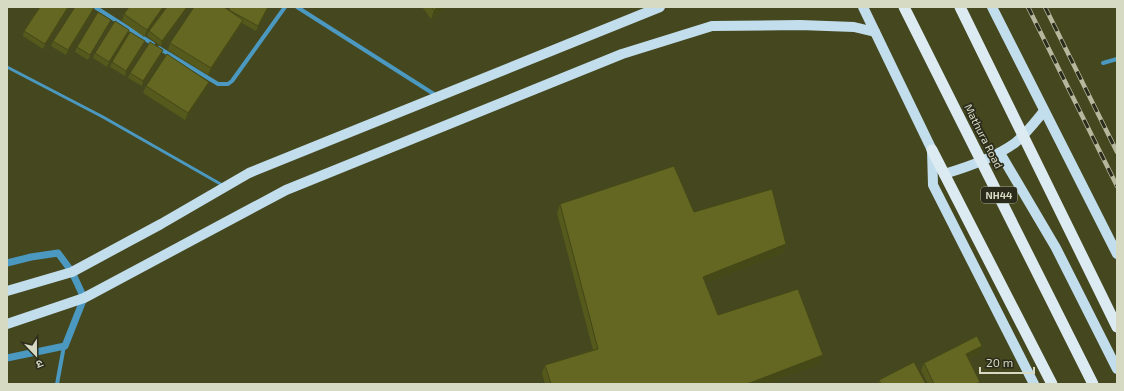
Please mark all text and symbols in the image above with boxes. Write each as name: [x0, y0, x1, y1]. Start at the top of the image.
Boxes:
street label: Mathura Road: [962, 102, 1006, 170]
road number: NH44: [981, 187, 1017, 203]
north arrow: [16, 335, 56, 375]
scale bar: [980, 349, 1034, 375]
text: 20 m: [986, 355, 1013, 369]
text: उ: [34, 358, 45, 372]

